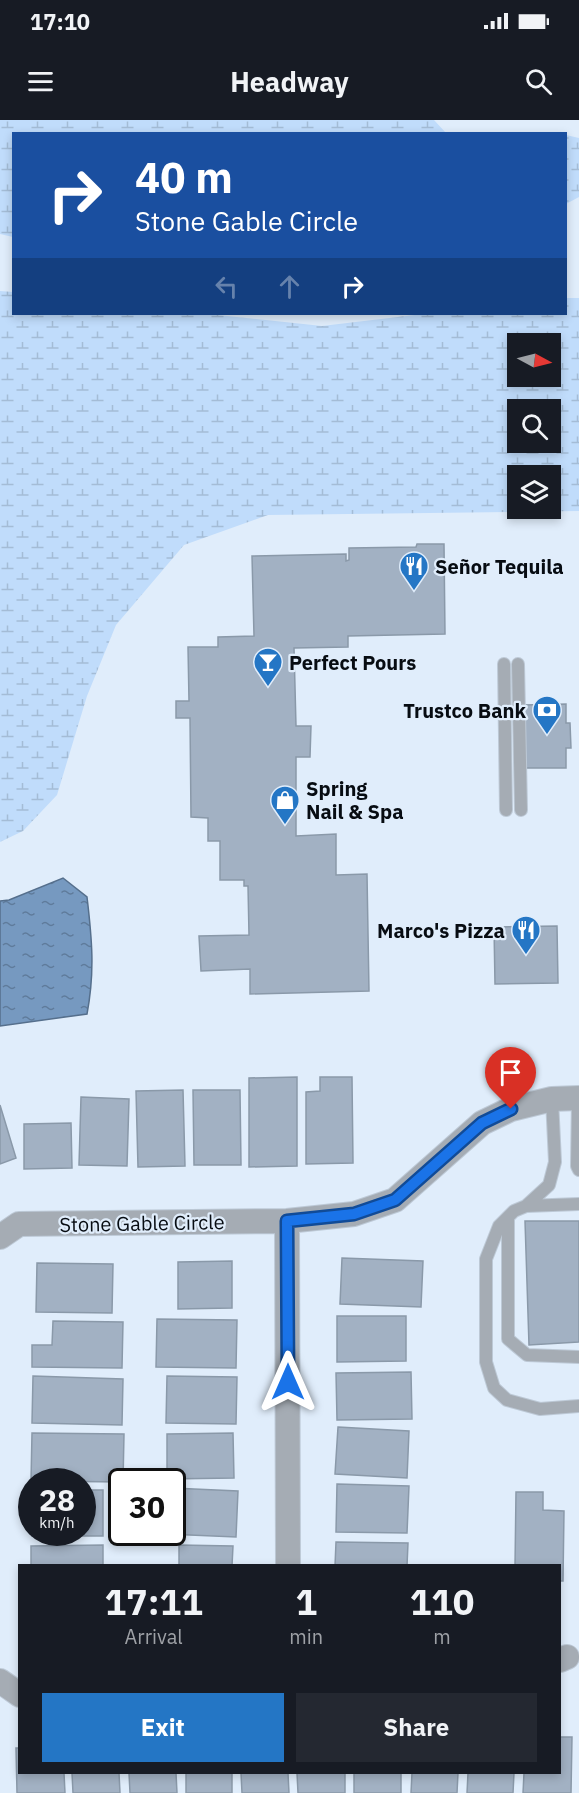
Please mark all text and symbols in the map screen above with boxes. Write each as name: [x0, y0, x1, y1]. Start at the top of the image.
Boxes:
text: 17:10: [30, 7, 90, 36]
text: Headway: [230, 64, 349, 99]
icon: menu: [24, 65, 57, 98]
icon: search: [522, 65, 555, 98]
text: 40 m: [135, 150, 233, 205]
icon: right: [36, 156, 114, 234]
text: Stone Gable Circle: [135, 203, 358, 238]
icon: left: [210, 270, 243, 303]
icon: ahead: [273, 270, 306, 303]
icon: right: [336, 270, 369, 303]
north arrow: [507, 333, 561, 387]
map controls: [507, 333, 561, 519]
button: search: [507, 399, 561, 453]
button: layers: [507, 465, 561, 519]
restaurant icon: Señor Tequila: [398, 550, 430, 592]
place label: Señor Tequila: [435, 553, 564, 580]
bar icon: Perfect Pours: [252, 646, 284, 688]
place label: Perfect Pours: [289, 649, 416, 676]
bank icon: Trustco Bank: [531, 694, 563, 736]
place label: Trustco Bank: [403, 697, 526, 724]
place label: Spring Nail & Spa: [306, 775, 404, 825]
shop icon: Spring Nail & Spa: [269, 784, 301, 826]
restaurant icon: Marco's Pizza: [510, 914, 542, 956]
place label: Marco's Pizza: [377, 917, 505, 944]
pin: [485, 1047, 536, 1109]
icon: arrive: [494, 1056, 527, 1089]
street label: Stone Gable Circle: [59, 1208, 225, 1238]
position arrow: [256, 1350, 320, 1414]
speed limit sign: 30: [108, 1468, 186, 1546]
text: 28: [39, 1480, 75, 1519]
text: km/h: [39, 1513, 75, 1532]
text: 17:11: [105, 1578, 203, 1625]
text: 1: [295, 1578, 317, 1625]
text: 110: [410, 1578, 474, 1625]
text: Arrival: [125, 1623, 183, 1650]
text: min: [289, 1623, 323, 1650]
text: m: [433, 1623, 451, 1650]
button: Exit: [42, 1693, 284, 1762]
button: Share: [296, 1693, 537, 1762]

